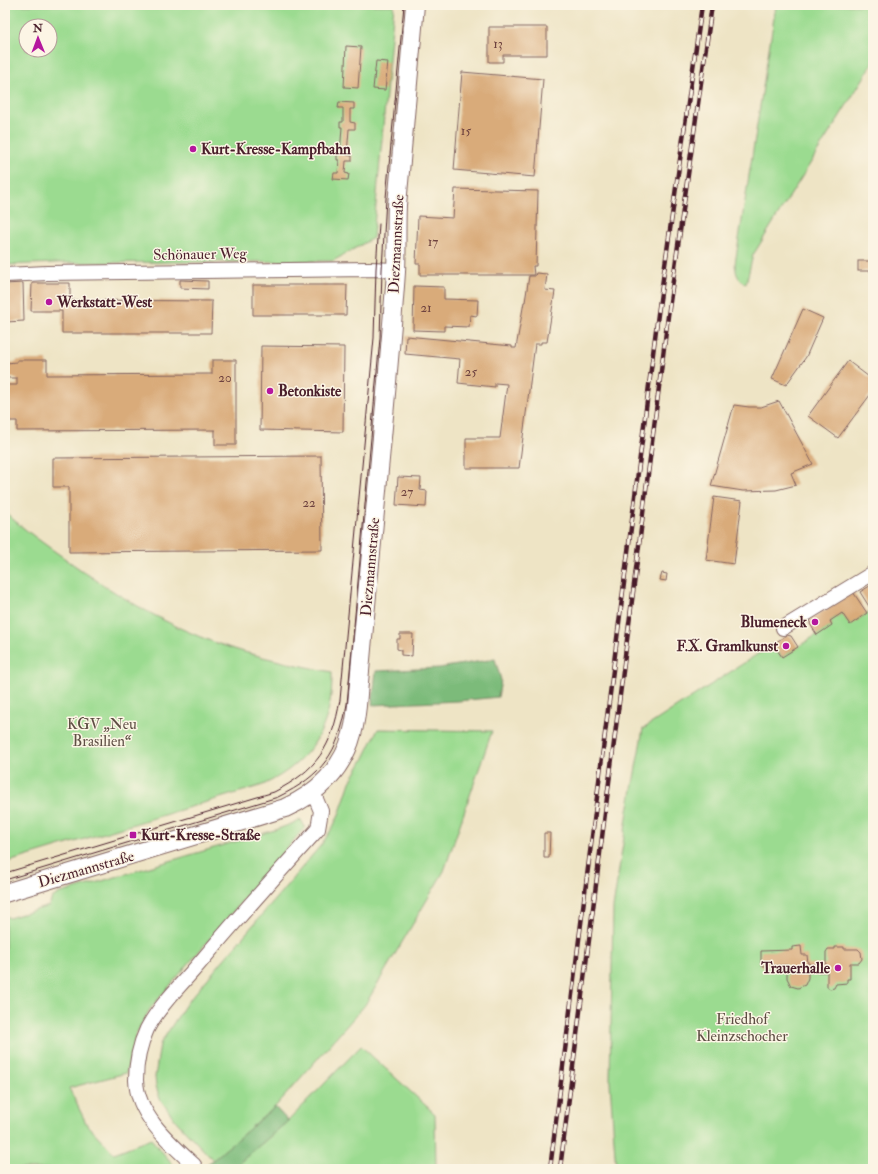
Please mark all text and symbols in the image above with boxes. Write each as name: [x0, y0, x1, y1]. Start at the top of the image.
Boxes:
north arrow: [18, 18, 58, 58]
text: N: [32, 22, 44, 35]
house number: 13: [493, 36, 503, 52]
house number: 15: [461, 123, 471, 139]
place label: Kurt-Kresse-Kampfbahn: [201, 140, 351, 160]
marker: Kurt-Kresse-Kampfbahn: [188, 144, 198, 154]
street label: Diezmannstraße: [384, 194, 409, 294]
house number: 17: [428, 234, 438, 250]
street label: Schönauer Weg: [153, 244, 248, 265]
place label: Werkstatt-West: [56, 293, 152, 312]
marker: Werkstatt-West: [44, 297, 54, 307]
house number: 21: [420, 300, 432, 316]
house number: 25: [465, 364, 477, 380]
house number: 20: [218, 370, 232, 386]
place label: Betonkiste: [278, 382, 342, 401]
marker: Betonkiste: [265, 386, 275, 396]
house number: 27: [401, 484, 413, 500]
house number: 22: [302, 495, 316, 511]
street label: Diezmannstraße: [357, 517, 384, 617]
place label: Blumeneck: [741, 613, 808, 632]
marker: Blumeneck: [810, 617, 820, 627]
place label: F.X. Gramlkunst: [676, 637, 778, 656]
marker: F.X. Gramlkunst: [781, 641, 791, 651]
park label: KGV „Neu Brasilien“: [67, 715, 137, 751]
place label: Kurt-Kresse-Straße: [141, 826, 261, 845]
marker: Kurt-Kresse-Straße: [128, 830, 138, 840]
street label: Diezmannstraße: [36, 847, 136, 892]
place label: Trauerhalle: [760, 959, 831, 978]
marker: Trauerhalle: [833, 963, 843, 973]
park label: Friedhof Kleinzschocher: [696, 1010, 788, 1046]

